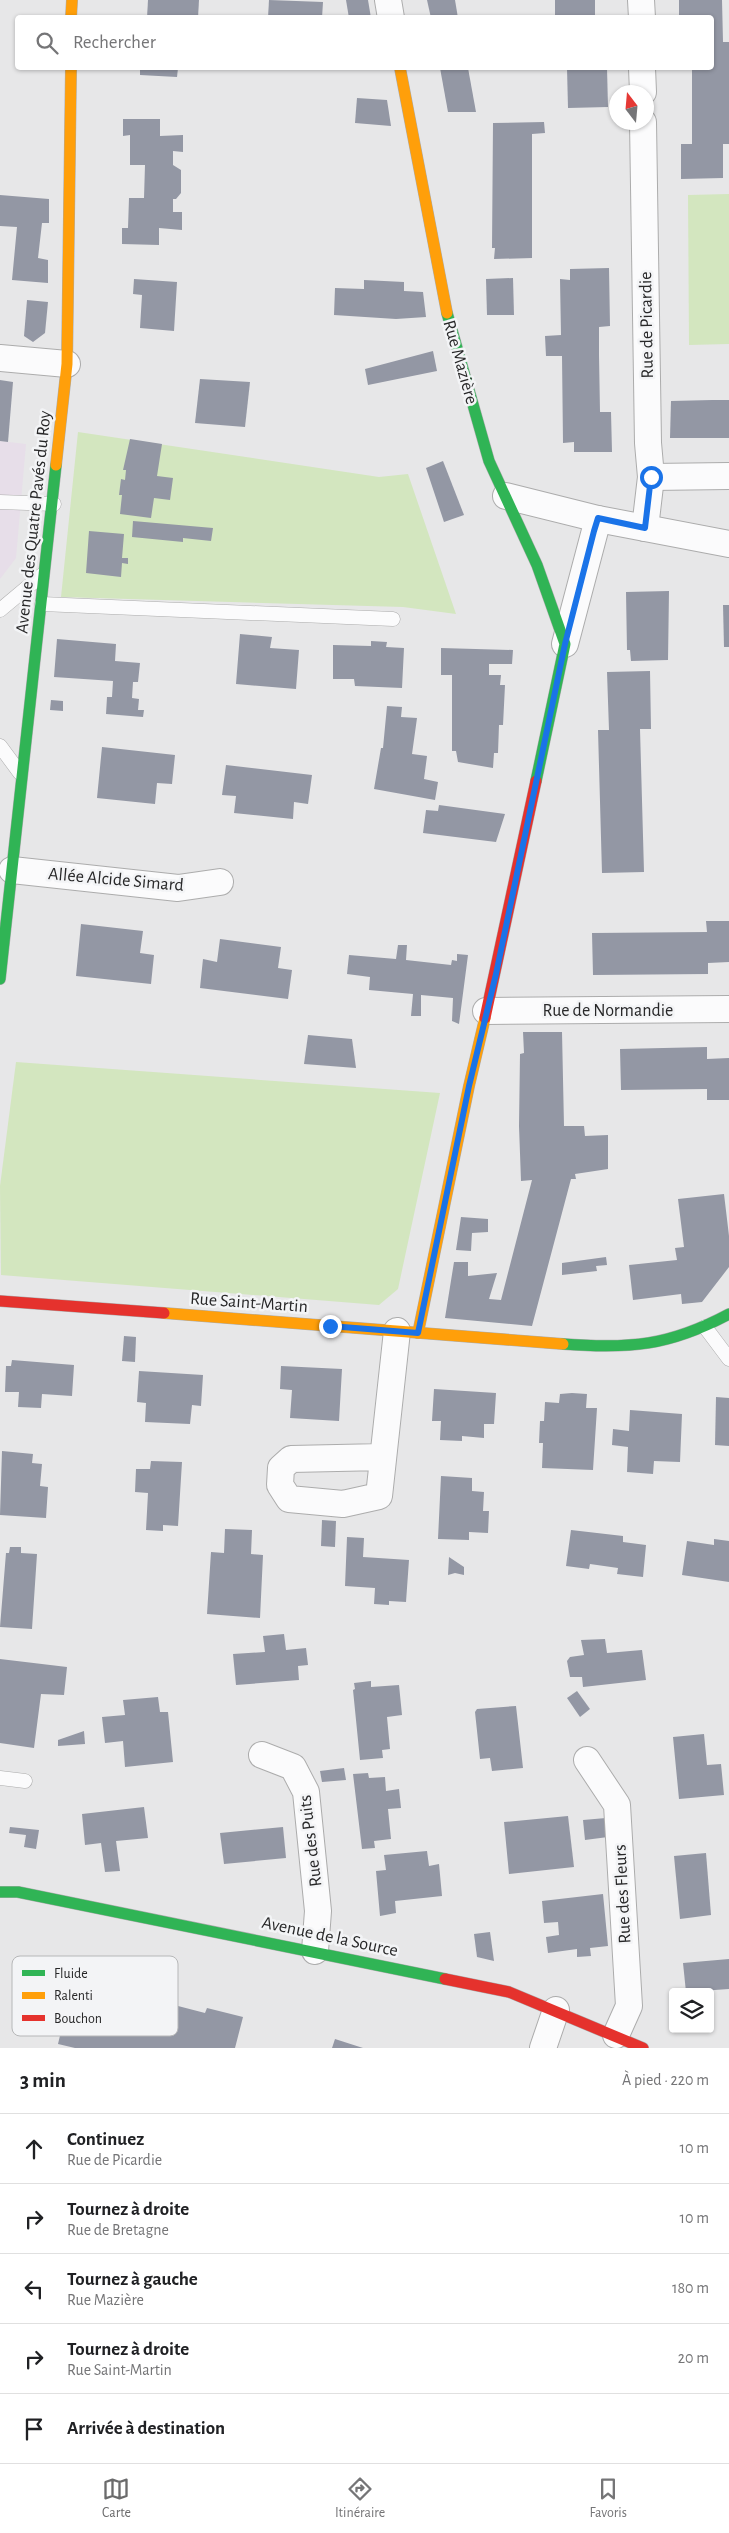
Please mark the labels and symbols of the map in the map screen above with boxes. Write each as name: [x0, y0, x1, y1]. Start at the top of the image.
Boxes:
north arrow: [609, 85, 654, 130]
street label: Rue de Picardie: [637, 271, 657, 379]
street label: Rue Mazière: [439, 318, 481, 406]
street label: Avenue des Quatre Pavés du Roy: [13, 410, 55, 634]
route start: [640, 466, 663, 489]
street label: Allée Alcide Simard: [47, 865, 184, 895]
street label: Rue de Normandie: [543, 1002, 673, 1020]
street label: Rue Saint-Martin: [189, 1290, 308, 1316]
route end: [319, 1315, 342, 1338]
street label: Rue des Puits: [296, 1794, 326, 1888]
street label: Rue des Fleurs: [611, 1844, 635, 1944]
street label: Avenue de la Source: [260, 1914, 400, 1960]
legend: [12, 1956, 178, 2036]
text: Fluide: [54, 1967, 88, 1981]
text: Ralenti: [54, 1989, 93, 2003]
text: Bouchon: [54, 2012, 102, 2026]

